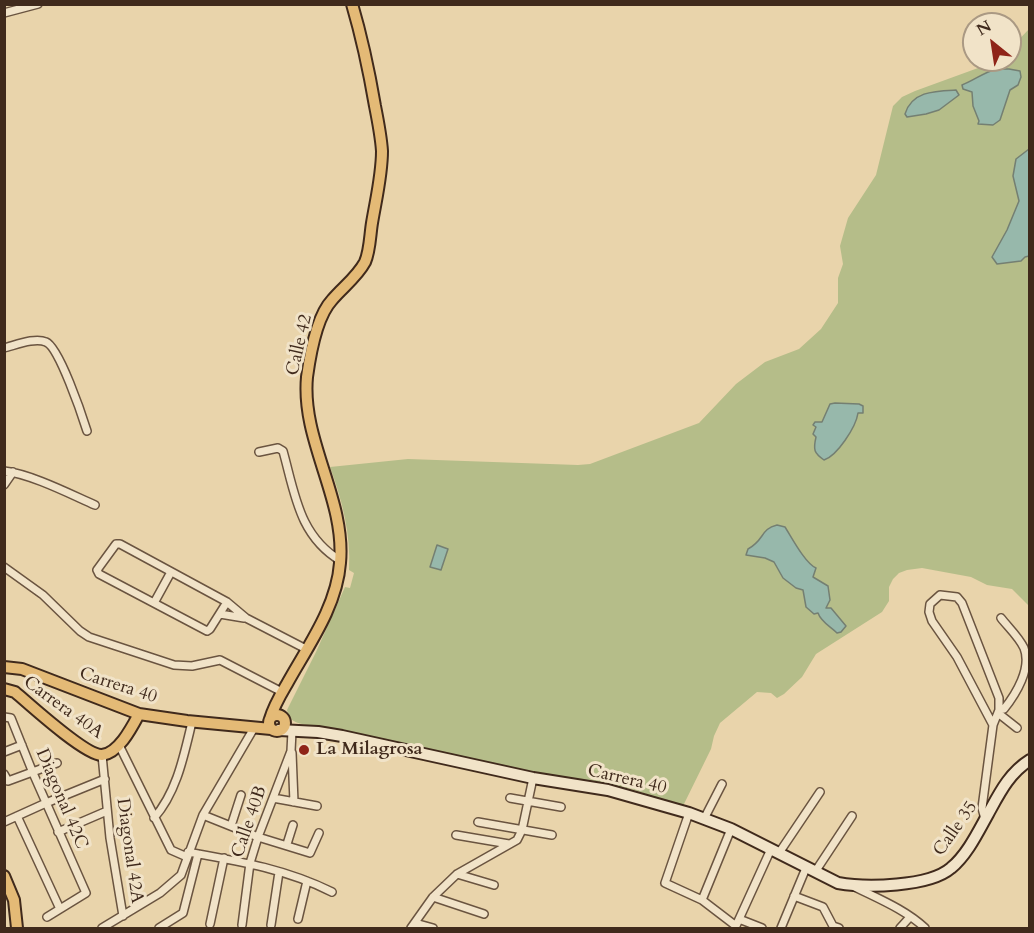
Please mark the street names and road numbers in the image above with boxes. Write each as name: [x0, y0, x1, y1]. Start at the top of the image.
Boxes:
street label: Calle 42: [282, 312, 318, 378]
street label: Carrera 40: [76, 663, 160, 709]
street label: Carrera 40A: [19, 672, 107, 744]
street label: Diagonal 42C: [30, 746, 92, 852]
street label: Carrera 40: [585, 760, 669, 800]
street label: Calle 40B: [228, 783, 272, 861]
street label: Diagonal 42A: [111, 797, 147, 905]
street label: Calle 35: [929, 797, 983, 861]

